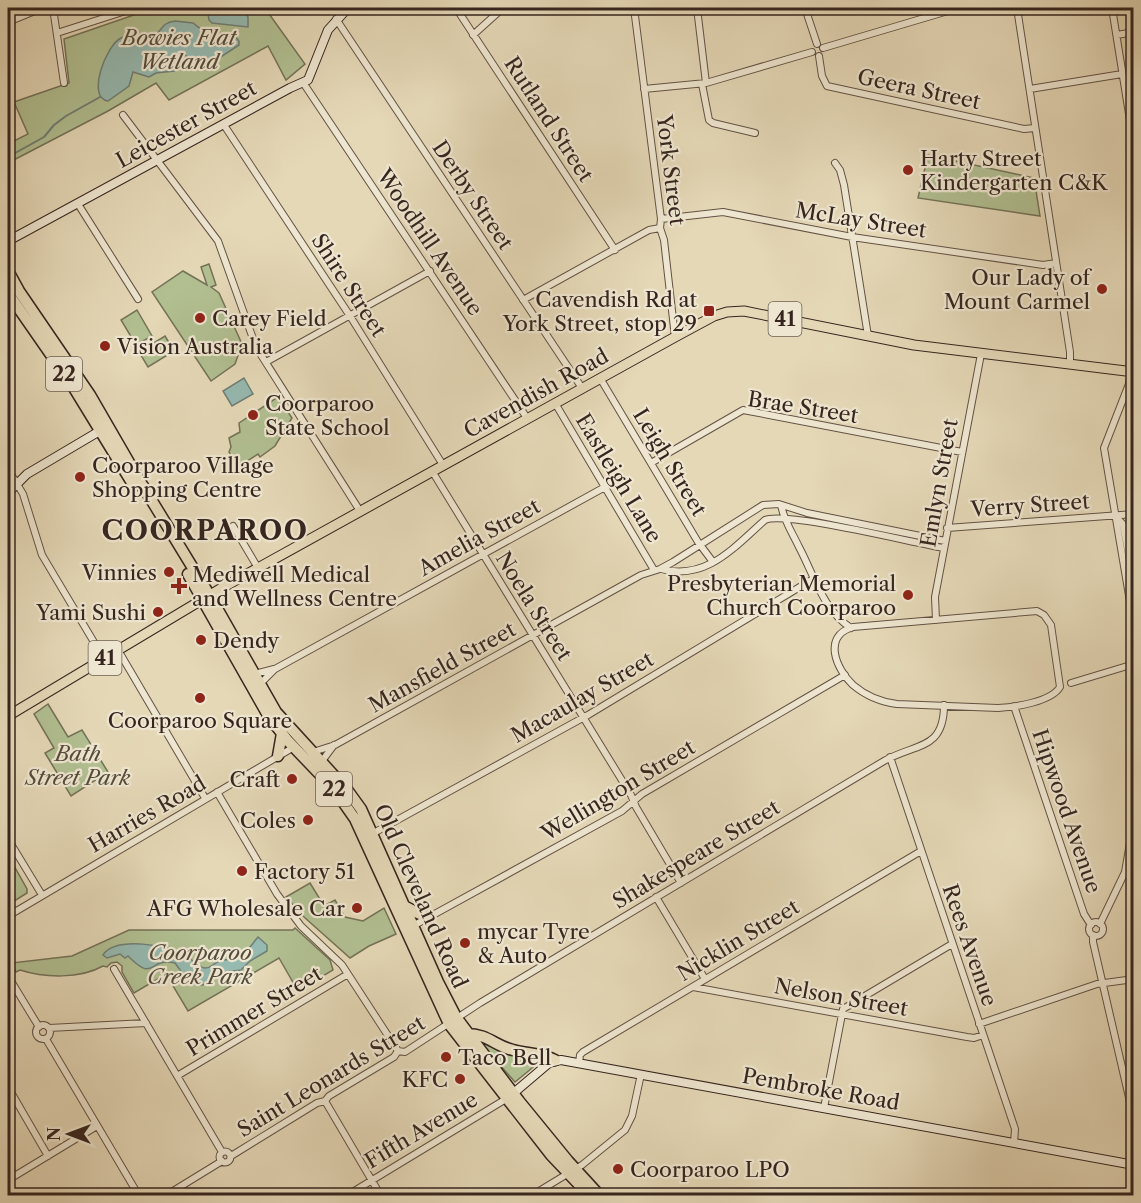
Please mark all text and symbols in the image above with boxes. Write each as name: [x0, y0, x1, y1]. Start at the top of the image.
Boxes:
park label: Bowies Flat Wetland: [120, 25, 238, 74]
street label: Rutland Street: [499, 52, 599, 187]
street label: Geera Street: [855, 64, 983, 114]
street label: Leicester Street: [112, 75, 261, 173]
street label: York Street: [652, 112, 690, 227]
street label: Derby Street: [427, 136, 519, 255]
place label: Harty Street Kindergarten C&K: [920, 146, 1108, 195]
street label: Woodhill Avenue: [371, 163, 488, 320]
marker: Harty Street Kindergarten C&K: [901, 163, 915, 177]
street label: McLay Street: [794, 197, 929, 243]
street label: Shire Street: [307, 229, 392, 342]
place label: Our Lady of Mount Carmel: [944, 265, 1093, 314]
marker: Our Lady of Mount Carmel: [1095, 282, 1109, 296]
place label: Cavendish Rd at York Street, stop 29: [502, 287, 698, 336]
road number: 41: [768, 302, 802, 336]
marker: Cavendish Rd at York Street, stop 29: [702, 304, 716, 318]
place label: Carey Field: [212, 306, 327, 331]
marker: Carey Field: [193, 311, 207, 325]
place label: Vision Australia: [116, 334, 274, 359]
marker: Vision Australia: [98, 339, 112, 353]
street label: Cavendish Road: [459, 343, 613, 443]
road number: 22: [46, 357, 82, 391]
street label: Brae Street: [746, 386, 860, 428]
place label: Coorparoo State School: [265, 391, 390, 440]
street label: Leigh Street: [628, 404, 712, 521]
marker: Coorparoo State School: [246, 408, 260, 422]
street label: Eastleigh Lane: [571, 409, 667, 547]
street label: Emlyn Street: [915, 416, 963, 549]
place label: Coorparoo Village Shopping Centre: [92, 453, 274, 502]
marker: Coorparoo Village Shopping Centre: [73, 470, 87, 484]
street label: Verry Street: [969, 488, 1091, 522]
street label: Amelia Street: [413, 493, 545, 581]
district label: COORPAROO: [102, 514, 308, 547]
street label: Noela Street: [491, 547, 578, 666]
place label: Vinnies: [81, 560, 157, 585]
place label: Mediwell Medical and Wellness Centre: [192, 562, 397, 611]
marker: Vinnies: [162, 565, 176, 579]
place label: Presbyterian Memorial Church Coorparoo: [667, 571, 896, 620]
marker: Mediwell Medical and Wellness Centre: [170, 577, 188, 595]
marker: Presbyterian Memorial Church Coorparoo: [901, 588, 915, 602]
place label: Yami Sushi: [35, 600, 146, 625]
marker: Yami Sushi: [151, 605, 165, 619]
street label: Mansfield Street: [364, 616, 520, 718]
place label: Dendy: [213, 628, 280, 653]
marker: Dendy: [194, 633, 208, 647]
road number: 41: [88, 641, 122, 675]
street label: Macaulay Street: [506, 646, 658, 748]
marker: Coorparoo Square: [193, 691, 207, 705]
place label: Coorparoo Square: [108, 708, 292, 733]
street label: Hipwood Avenue: [1027, 726, 1107, 896]
street label: Wellington Street: [536, 734, 700, 846]
park label: Bath Street Park: [23, 741, 131, 790]
place label: Craft: [229, 767, 280, 792]
street label: Harries Road: [84, 770, 210, 858]
marker: Craft: [285, 772, 299, 786]
road number: 22: [316, 772, 352, 806]
street label: Shakespeare Street: [608, 794, 784, 914]
street label: Old Cleveland Road: [369, 800, 473, 992]
place label: Coles: [240, 808, 296, 833]
marker: Coles: [301, 813, 315, 827]
place label: Factory 51: [254, 859, 355, 884]
marker: Factory 51: [235, 864, 249, 878]
street label: Rees Avenue: [937, 881, 1003, 1009]
street label: Nicklin Street: [673, 894, 804, 986]
place label: AFG Wholesale Car: [146, 896, 345, 921]
marker: AFG Wholesale Car: [350, 901, 364, 915]
place label: mycar Tyre & Auto: [477, 919, 590, 968]
marker: mycar Tyre & Auto: [458, 936, 472, 950]
park label: Coorparoo Creek Park: [147, 940, 253, 989]
street label: Primmer Street: [182, 960, 327, 1061]
street label: Nelson Street: [772, 973, 910, 1021]
street label: Saint Leonards Street: [233, 1010, 430, 1142]
place label: Taco Bell: [458, 1045, 551, 1070]
marker: Taco Bell: [439, 1050, 453, 1064]
street label: Pembroke Road: [740, 1063, 902, 1115]
place label: KFC: [402, 1067, 448, 1092]
marker: KFC: [453, 1072, 467, 1086]
street label: Fifth Avenue: [360, 1087, 482, 1173]
north arrow: [39, 1104, 99, 1164]
text: N: [44, 1127, 64, 1141]
place label: Coorparoo LPO: [630, 1157, 790, 1182]
marker: Coorparoo LPO: [611, 1162, 625, 1176]

